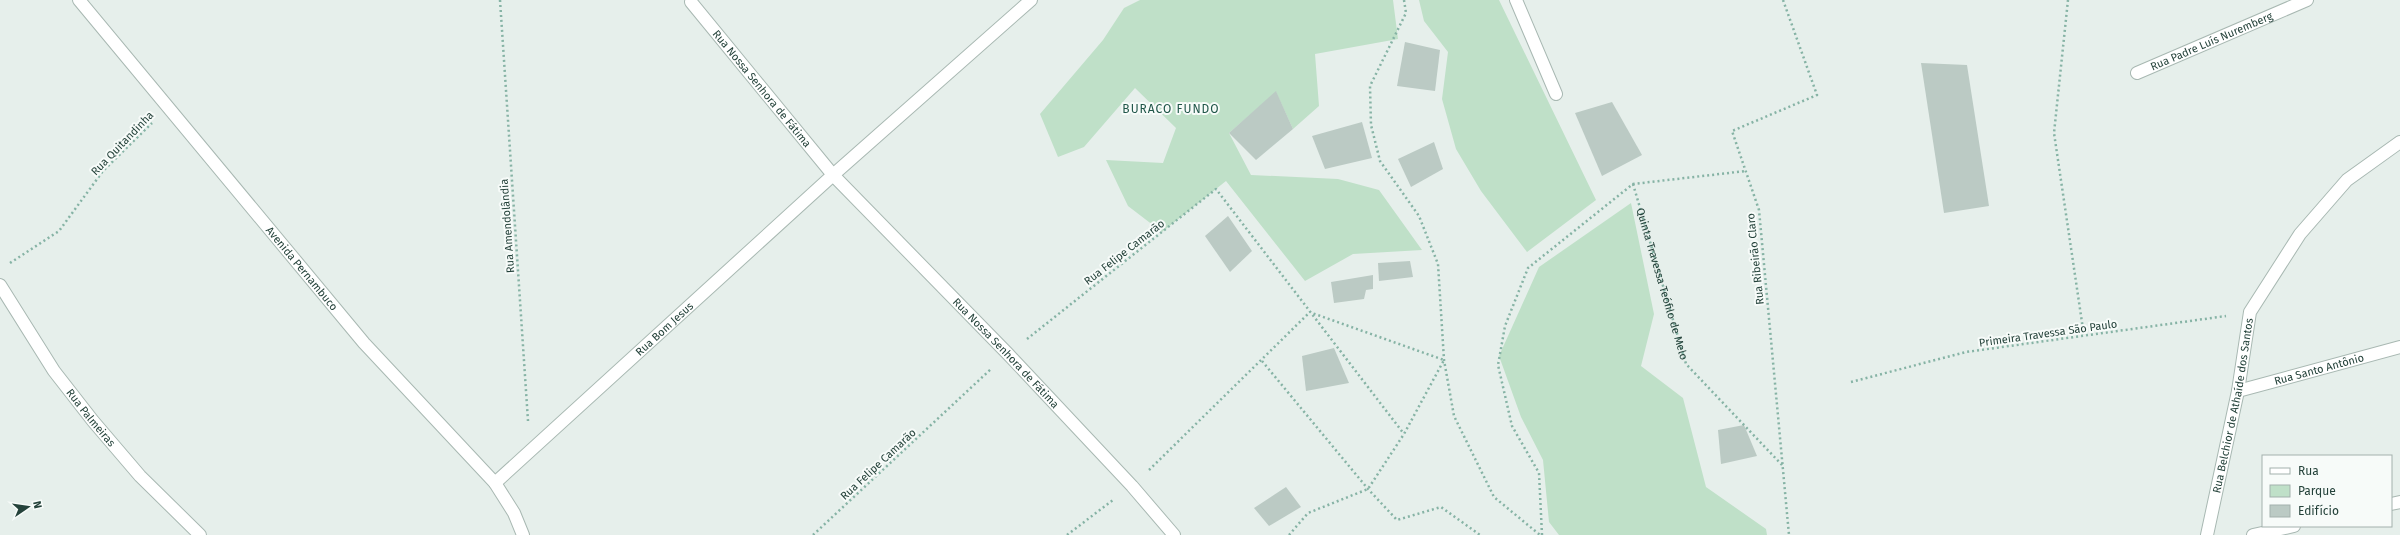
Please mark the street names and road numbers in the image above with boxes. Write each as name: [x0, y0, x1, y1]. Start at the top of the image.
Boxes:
street label: Rua Padre Luís Nuremberg: [2149, 9, 2275, 73]
street label: Rua Nossa Senhora de Fátima: [710, 28, 814, 150]
street label: Rua Quitandinha: [89, 109, 156, 178]
street label: Rua Amendolândia: [498, 178, 517, 273]
street label: Quinta Travessa Teófilo de Melo: [1633, 206, 1690, 361]
street label: Rua Ribeirão Claro: [1744, 212, 1767, 305]
street label: Rua Felipe Camarão: [1082, 217, 1167, 288]
street label: Avenida Pernambuco: [263, 224, 340, 313]
street label: Rua Nossa Senhora de Fátima: [950, 295, 1062, 411]
street label: Rua Bom Jesus: [633, 300, 696, 359]
street label: Primeira Travessa São Paulo: [1978, 317, 2118, 350]
street label: Rua Belchior de Athaíde dos Santos: [2210, 317, 2256, 494]
street label: Rua Santo Antônio: [2273, 351, 2366, 388]
street label: Rua Palmeiras: [63, 386, 118, 449]
street label: Rua Felipe Camarão: [838, 426, 919, 503]

